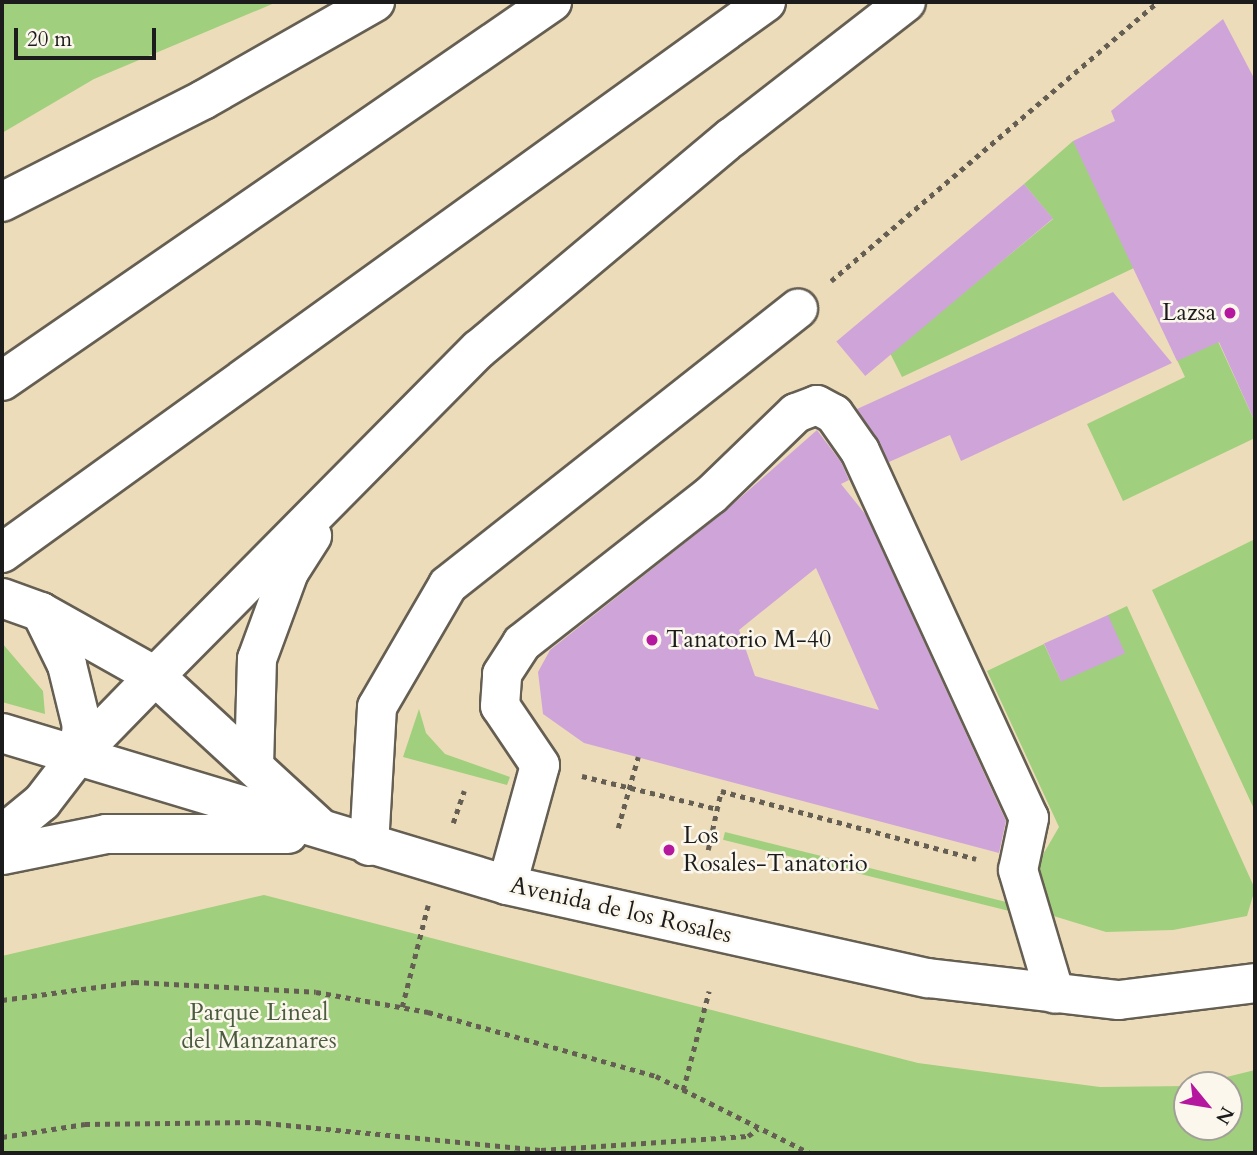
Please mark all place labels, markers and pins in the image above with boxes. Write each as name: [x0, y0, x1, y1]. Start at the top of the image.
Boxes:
place label: Lazsa: [1162, 299, 1216, 327]
marker: Lazsa: [1222, 305, 1238, 321]
place label: Tanatorio M-40: [666, 626, 831, 654]
marker: Tanatorio M-40: [644, 632, 660, 648]
place label: Los Rosales-Tanatorio: [683, 822, 868, 878]
marker: Los Rosales-Tanatorio: [661, 842, 677, 858]

